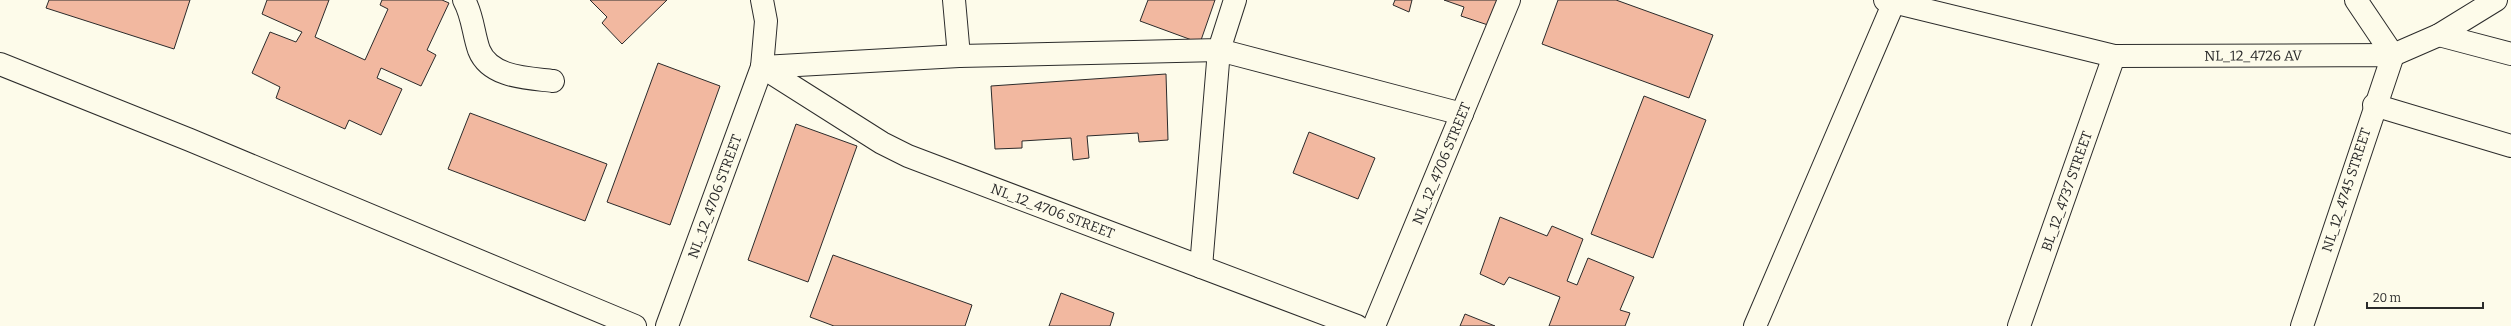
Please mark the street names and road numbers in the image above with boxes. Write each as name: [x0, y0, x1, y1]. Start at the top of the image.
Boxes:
street label: NL_12_4726 AV: [2204, 47, 2303, 65]
street label: NL_12_4706 STREET: [1409, 100, 1475, 227]
street label: NL_12_4745 STREET: [2318, 126, 2375, 254]
street label: BL_12_4737 STREET: [2038, 129, 2096, 254]
street label: NL_12_4706 STREET: [684, 132, 746, 261]
street label: NL_12_4706 STREET: [988, 180, 1117, 242]

